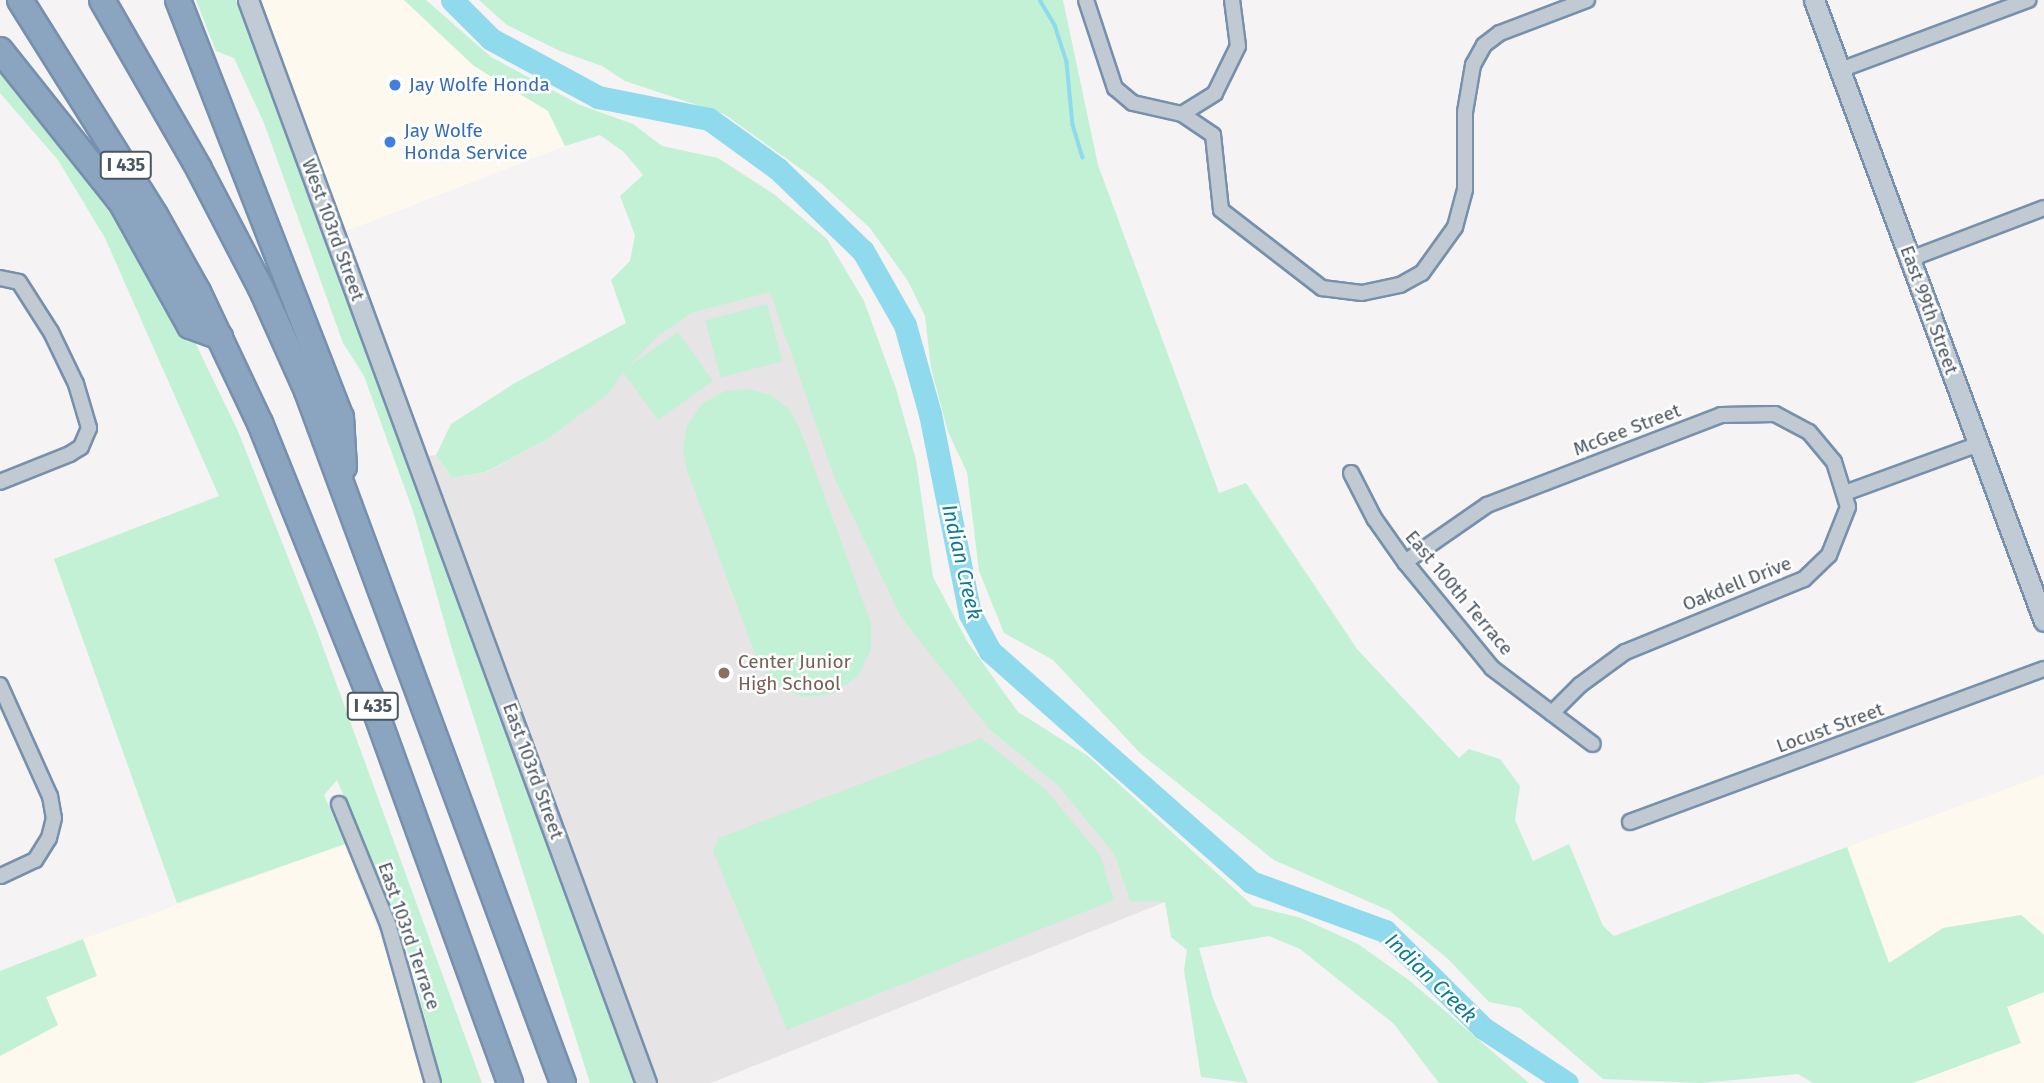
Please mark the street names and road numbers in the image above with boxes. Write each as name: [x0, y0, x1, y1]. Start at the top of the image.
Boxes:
road number: I 435: [100, 150, 152, 180]
street label: West 103rd Street: [297, 156, 369, 304]
street label: East 99th Street: [1895, 242, 1963, 378]
street label: McGee Street: [1570, 399, 1684, 461]
street label: East 100th Terrace: [1400, 526, 1518, 660]
street label: Oakdell Drive: [1679, 552, 1795, 616]
road number: I 435: [347, 692, 399, 720]
street label: Locust Street: [1773, 698, 1887, 758]
street label: East 103rd Street: [498, 700, 568, 842]
street label: East 103rd Terrace: [373, 859, 445, 1013]

